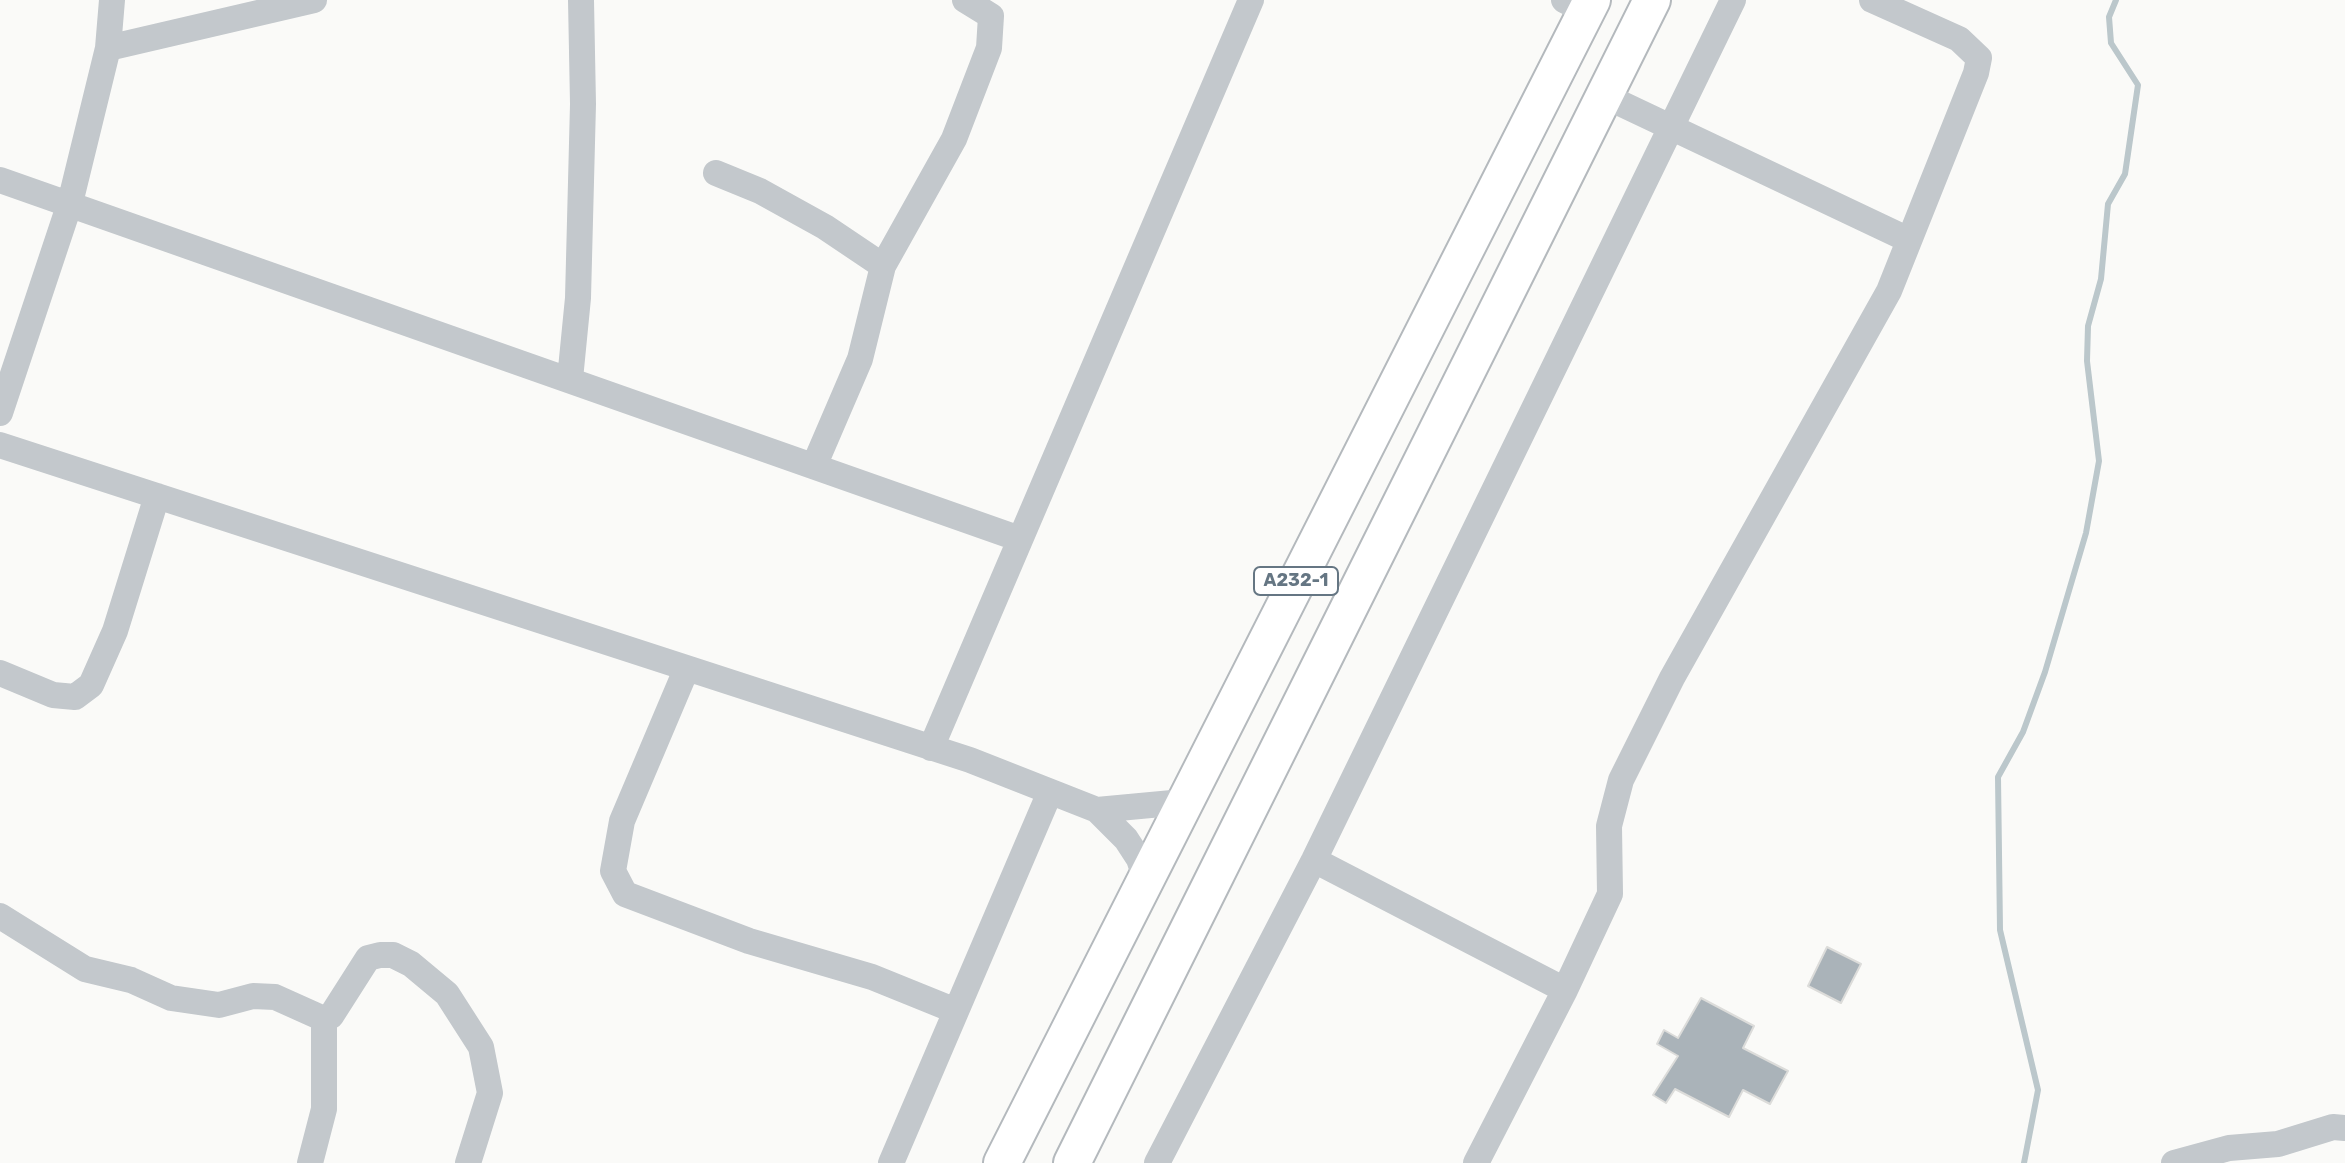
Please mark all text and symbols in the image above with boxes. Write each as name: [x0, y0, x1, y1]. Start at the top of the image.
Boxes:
road number: A232-1: [1254, 567, 1338, 595]

